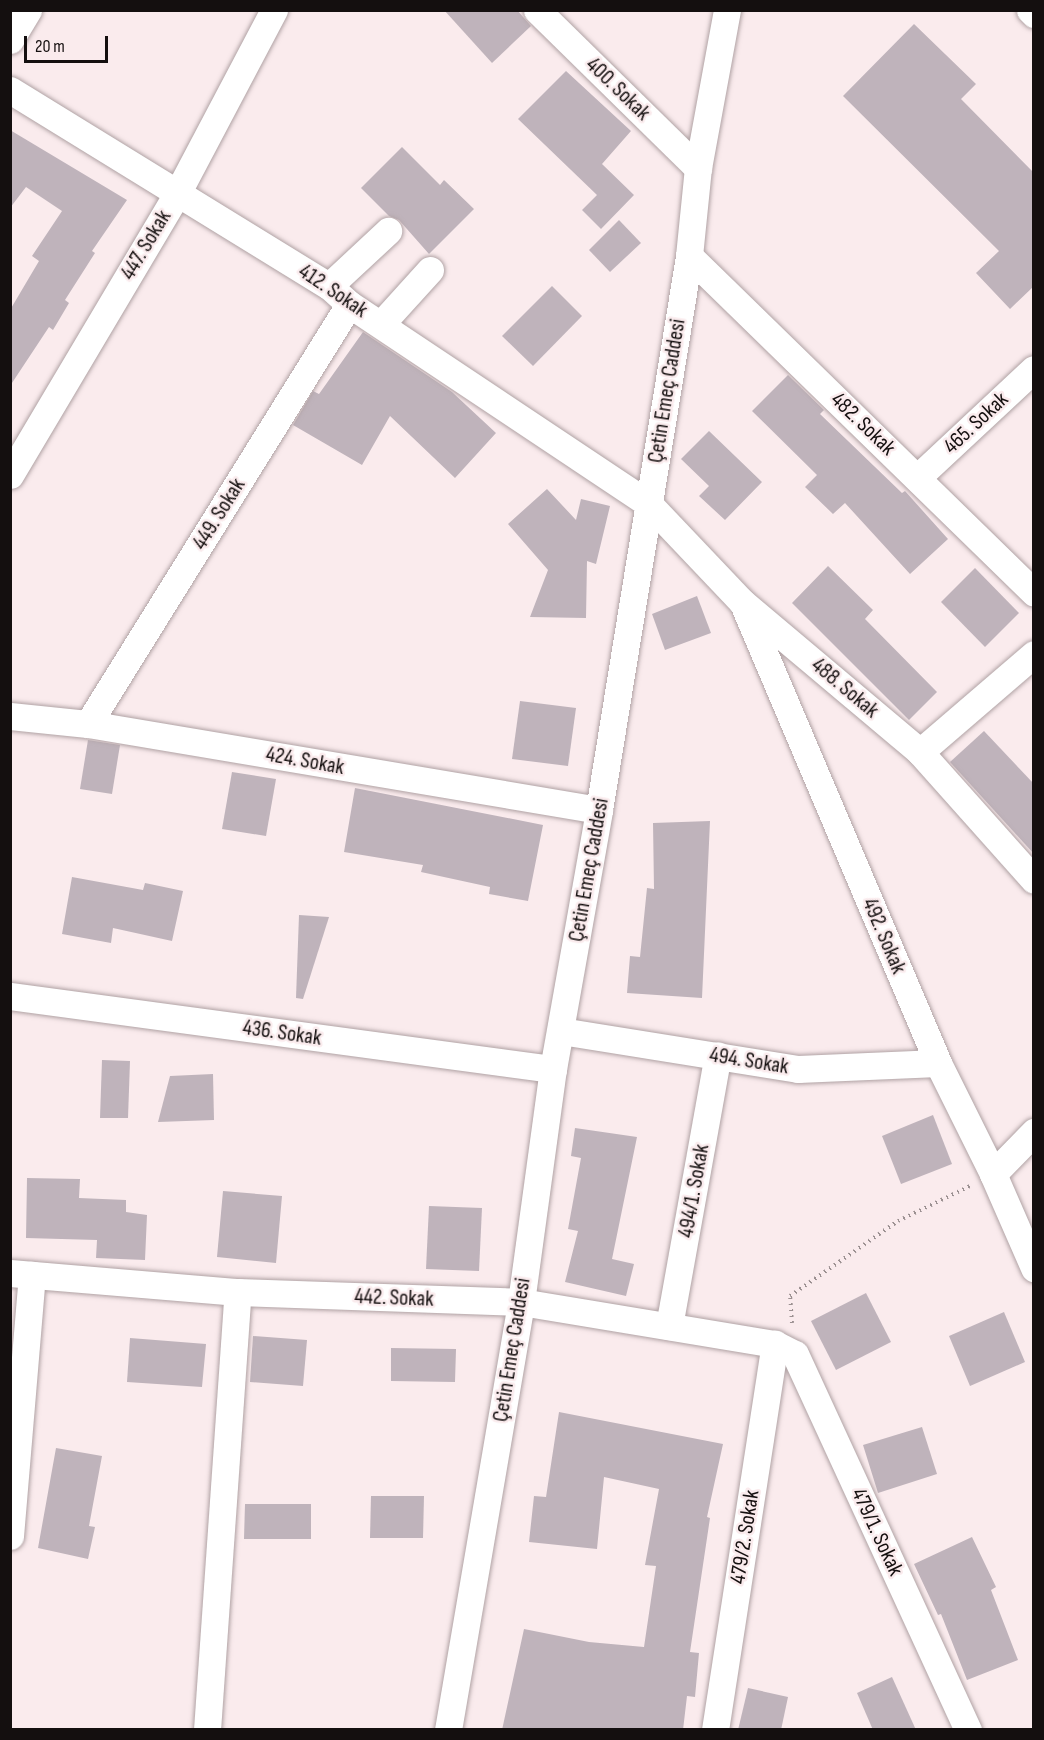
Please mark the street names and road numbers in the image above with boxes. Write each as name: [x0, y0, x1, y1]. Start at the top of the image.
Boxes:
street label: 400. Sokak: [580, 52, 656, 126]
street label: 447. Sokak: [115, 205, 177, 285]
street label: 412. Sokak: [293, 258, 373, 324]
street label: Çetin Emeç Caddesi: [643, 317, 691, 465]
street label: 465. Sokak: [938, 386, 1014, 460]
street label: 482. Sokak: [825, 387, 901, 461]
street label: 449. Sokak: [187, 473, 251, 555]
street label: 488. Sokak: [806, 652, 884, 724]
street label: 424. Sokak: [264, 741, 346, 781]
street label: Çetin Emeç Caddesi: [563, 796, 615, 944]
street label: 492. Sokak: [856, 894, 912, 978]
street label: 436. Sokak: [241, 1014, 323, 1052]
street label: 494. Sokak: [708, 1042, 790, 1080]
street label: 494/1. Sokak: [673, 1142, 715, 1240]
street label: Çetin Emeç Caddesi: [488, 1276, 536, 1424]
street label: 442. Sokak: [354, 1283, 434, 1313]
street label: 479/1. Sokak: [845, 1484, 909, 1580]
street label: 479/2. Sokak: [725, 1488, 765, 1586]

